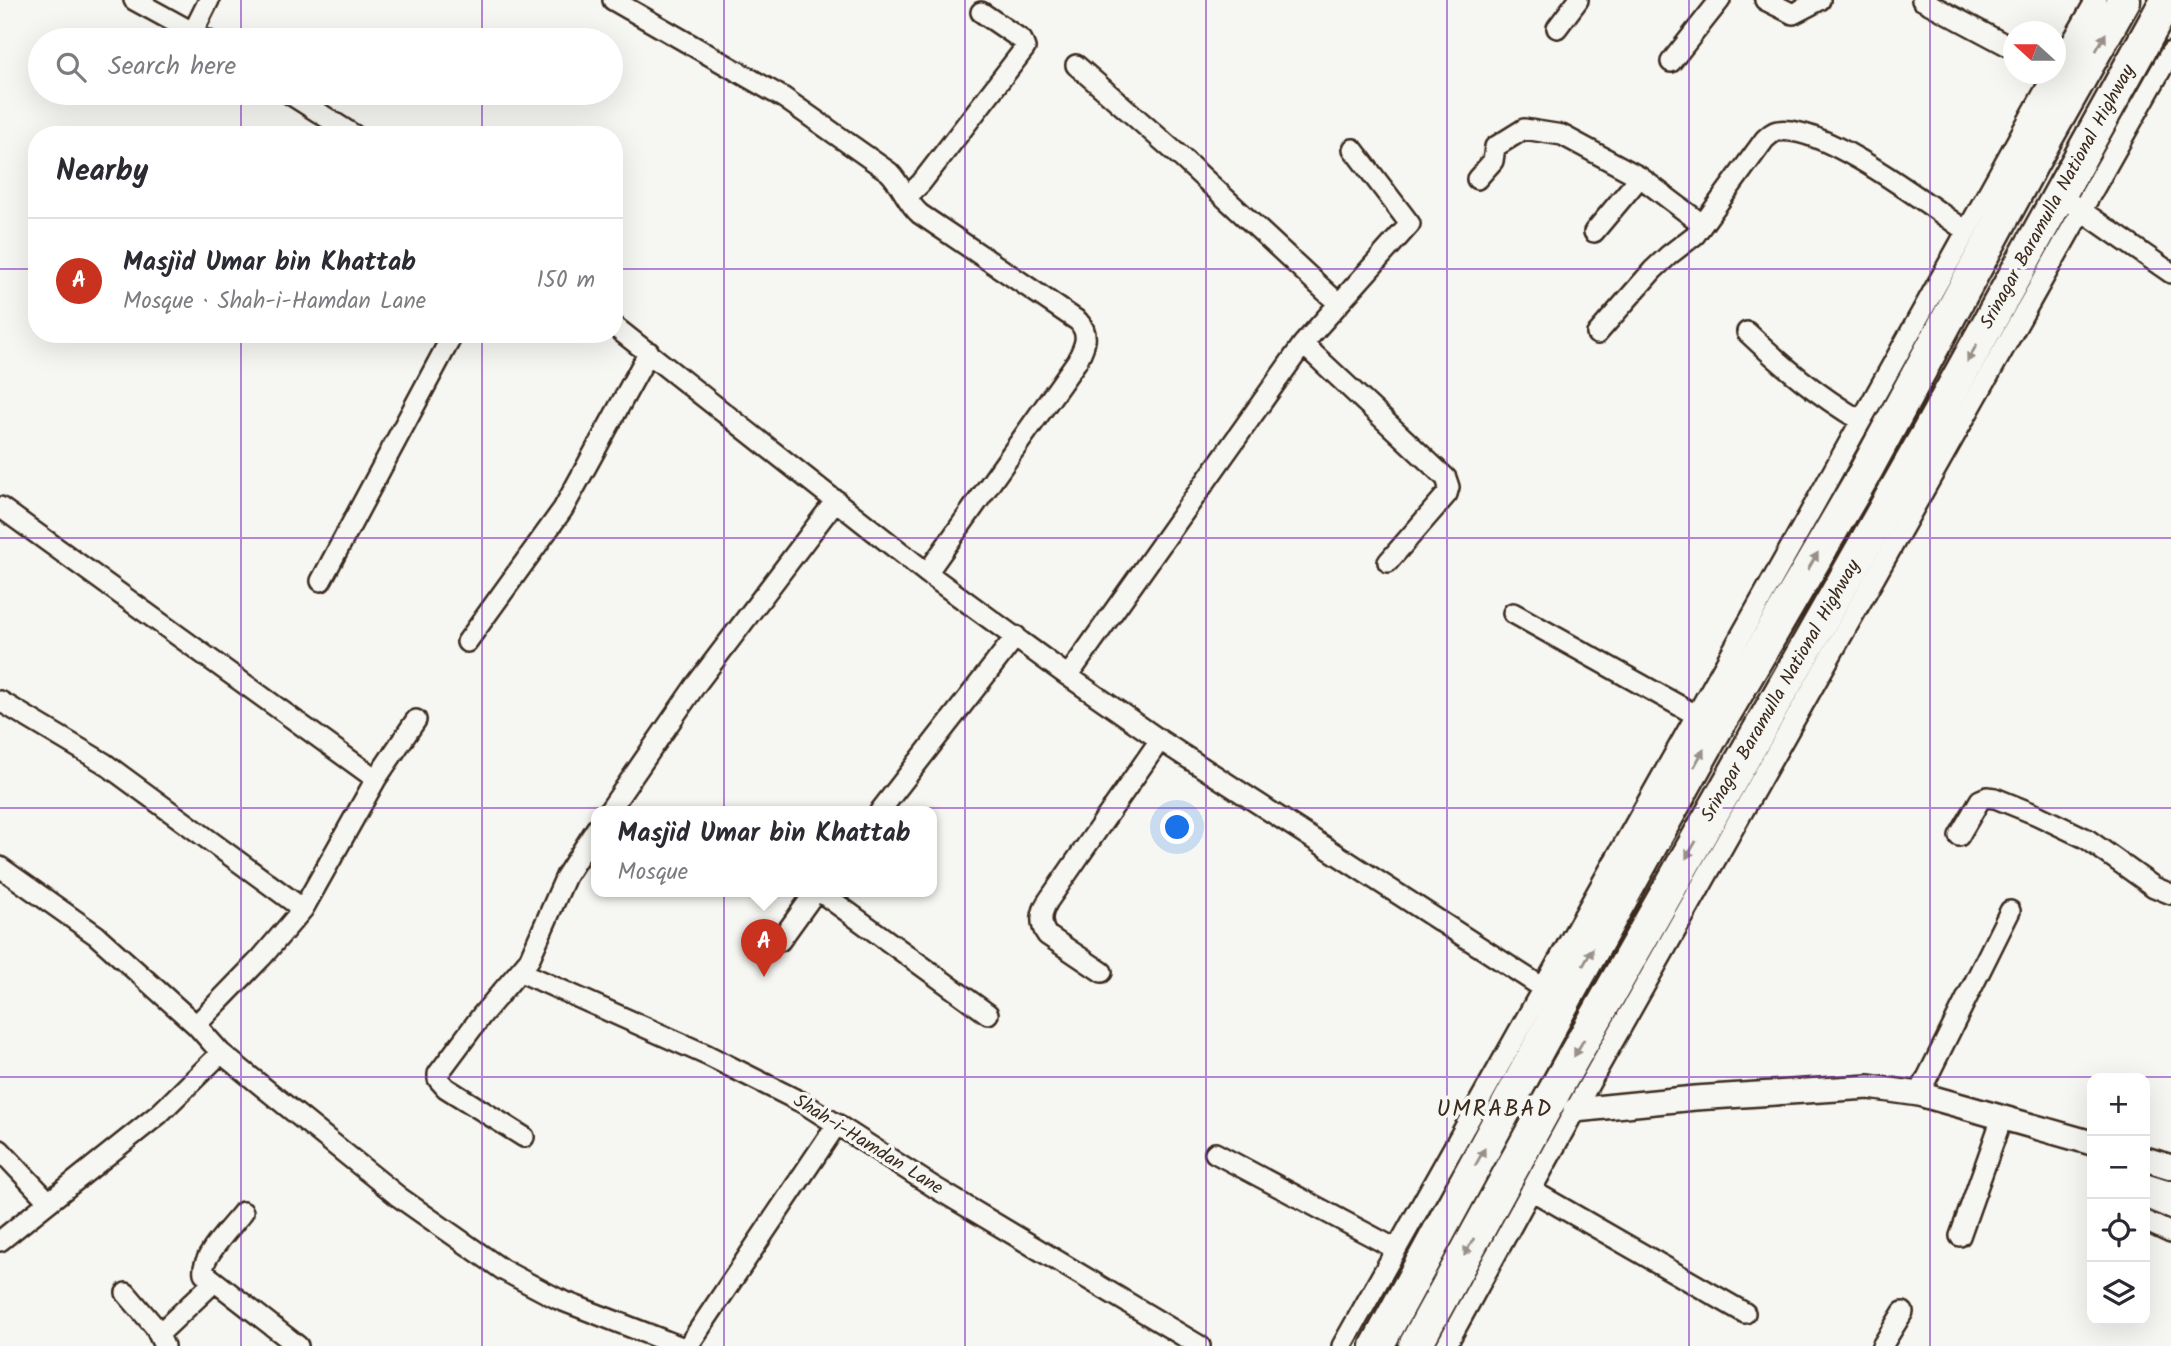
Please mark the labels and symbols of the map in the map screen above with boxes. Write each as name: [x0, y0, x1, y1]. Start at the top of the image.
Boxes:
north arrow: [2003, 21, 2066, 84]
one-way arrow: [2095, 32, 2107, 52]
street label: Srinagar Baramulla National Highway: [1972, 58, 2144, 335]
one-way arrow: [1966, 344, 1978, 363]
one-way arrow: [1807, 552, 1819, 571]
street label: Srinagar Baramulla National Highway: [1693, 553, 1869, 828]
one-way arrow: [1693, 749, 1705, 768]
your location: [1160, 810, 1194, 844]
one-way arrow: [1685, 840, 1697, 860]
pin: A: [741, 919, 787, 977]
one-way arrow: [1582, 947, 1594, 967]
one-way arrow: [1573, 1038, 1585, 1058]
street label: Shah-i-Hamdan Lane: [787, 1087, 949, 1204]
district label: UMRABAD: [1437, 1092, 1553, 1128]
one-way arrow: [1474, 1147, 1486, 1167]
one-way arrow: [1463, 1237, 1475, 1257]

